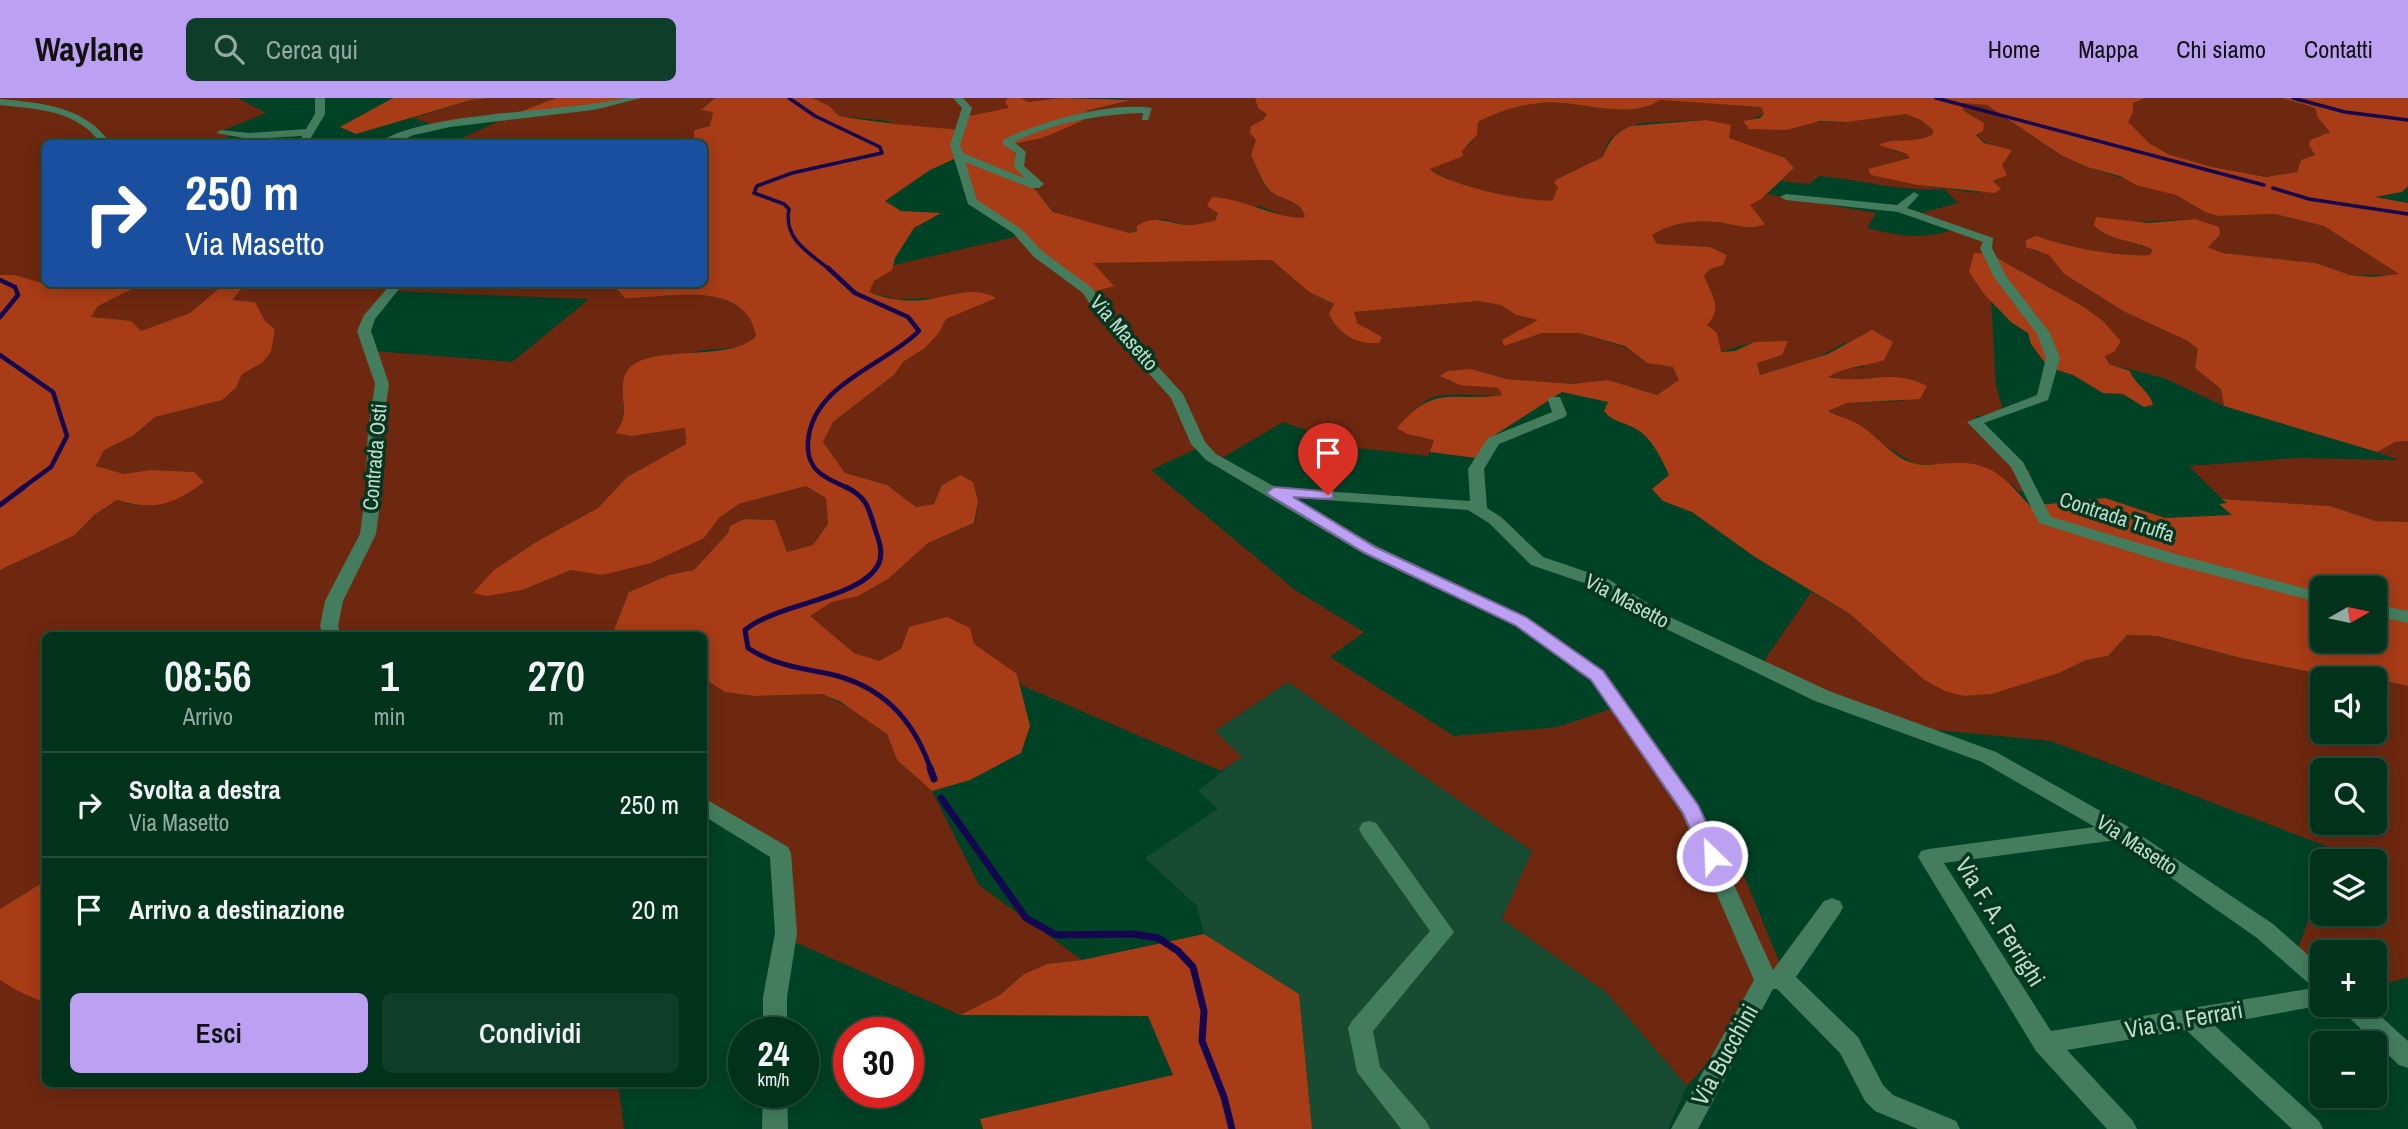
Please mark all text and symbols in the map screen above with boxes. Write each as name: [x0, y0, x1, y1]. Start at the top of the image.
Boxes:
search box: [186, 18, 676, 81]
text: Waylane: [35, 27, 144, 71]
icon: search: [210, 30, 248, 68]
text: Cerca qui: [266, 32, 358, 67]
text: Home: [1988, 33, 2040, 65]
text: Mappa: [2078, 33, 2138, 65]
text: Chi siamo: [2176, 33, 2266, 65]
text: Contatti: [2304, 33, 2373, 65]
text: 250 m: [185, 159, 299, 225]
icon: right: [70, 168, 161, 259]
text: Via Masetto: [185, 222, 325, 265]
street label: Via Masetto: [1083, 289, 1165, 377]
street label: Contrada Osti: [355, 402, 394, 512]
pin: [1298, 423, 1358, 495]
icon: arrive: [1309, 434, 1347, 472]
street label: Contrada Truffa: [2056, 484, 2179, 549]
street label: Via Masetto: [1580, 566, 1674, 635]
north arrow: [2310, 576, 2387, 653]
map controls: [2310, 576, 2387, 1108]
text: 08:56: [164, 648, 252, 704]
text: 1: [380, 648, 399, 704]
text: 270: [527, 648, 585, 704]
button: sound: [2310, 667, 2387, 744]
text: Arrivo: [183, 701, 233, 732]
text: min: [374, 701, 405, 732]
text: m: [548, 701, 564, 732]
button: search: [2310, 758, 2387, 835]
text: Svolta a destra: [129, 772, 281, 807]
icon: right: [70, 786, 108, 824]
text: 250 m: [620, 787, 679, 822]
text: Via Masetto: [129, 807, 229, 838]
street label: Via Masetto: [2091, 807, 2184, 882]
position arrow: [1675, 819, 1749, 893]
button: layers: [2310, 849, 2387, 926]
street label: Via F. A. Ferrighi: [1948, 851, 2053, 992]
icon: arrive: [70, 891, 108, 929]
text: Arrivo a destinazione: [129, 892, 345, 927]
text: 20 m: [632, 892, 679, 927]
button: +: [2310, 940, 2387, 1017]
button: Esci: [70, 993, 368, 1073]
button: Condividi: [382, 993, 679, 1073]
street label: Via G. Ferrari: [2122, 993, 2245, 1045]
street label: Via Bucchini: [1683, 998, 1765, 1111]
speed limit sign: 30: [833, 1017, 924, 1108]
text: 24: [758, 1030, 789, 1077]
button: −: [2310, 1031, 2387, 1108]
text: km/h: [758, 1067, 790, 1092]

